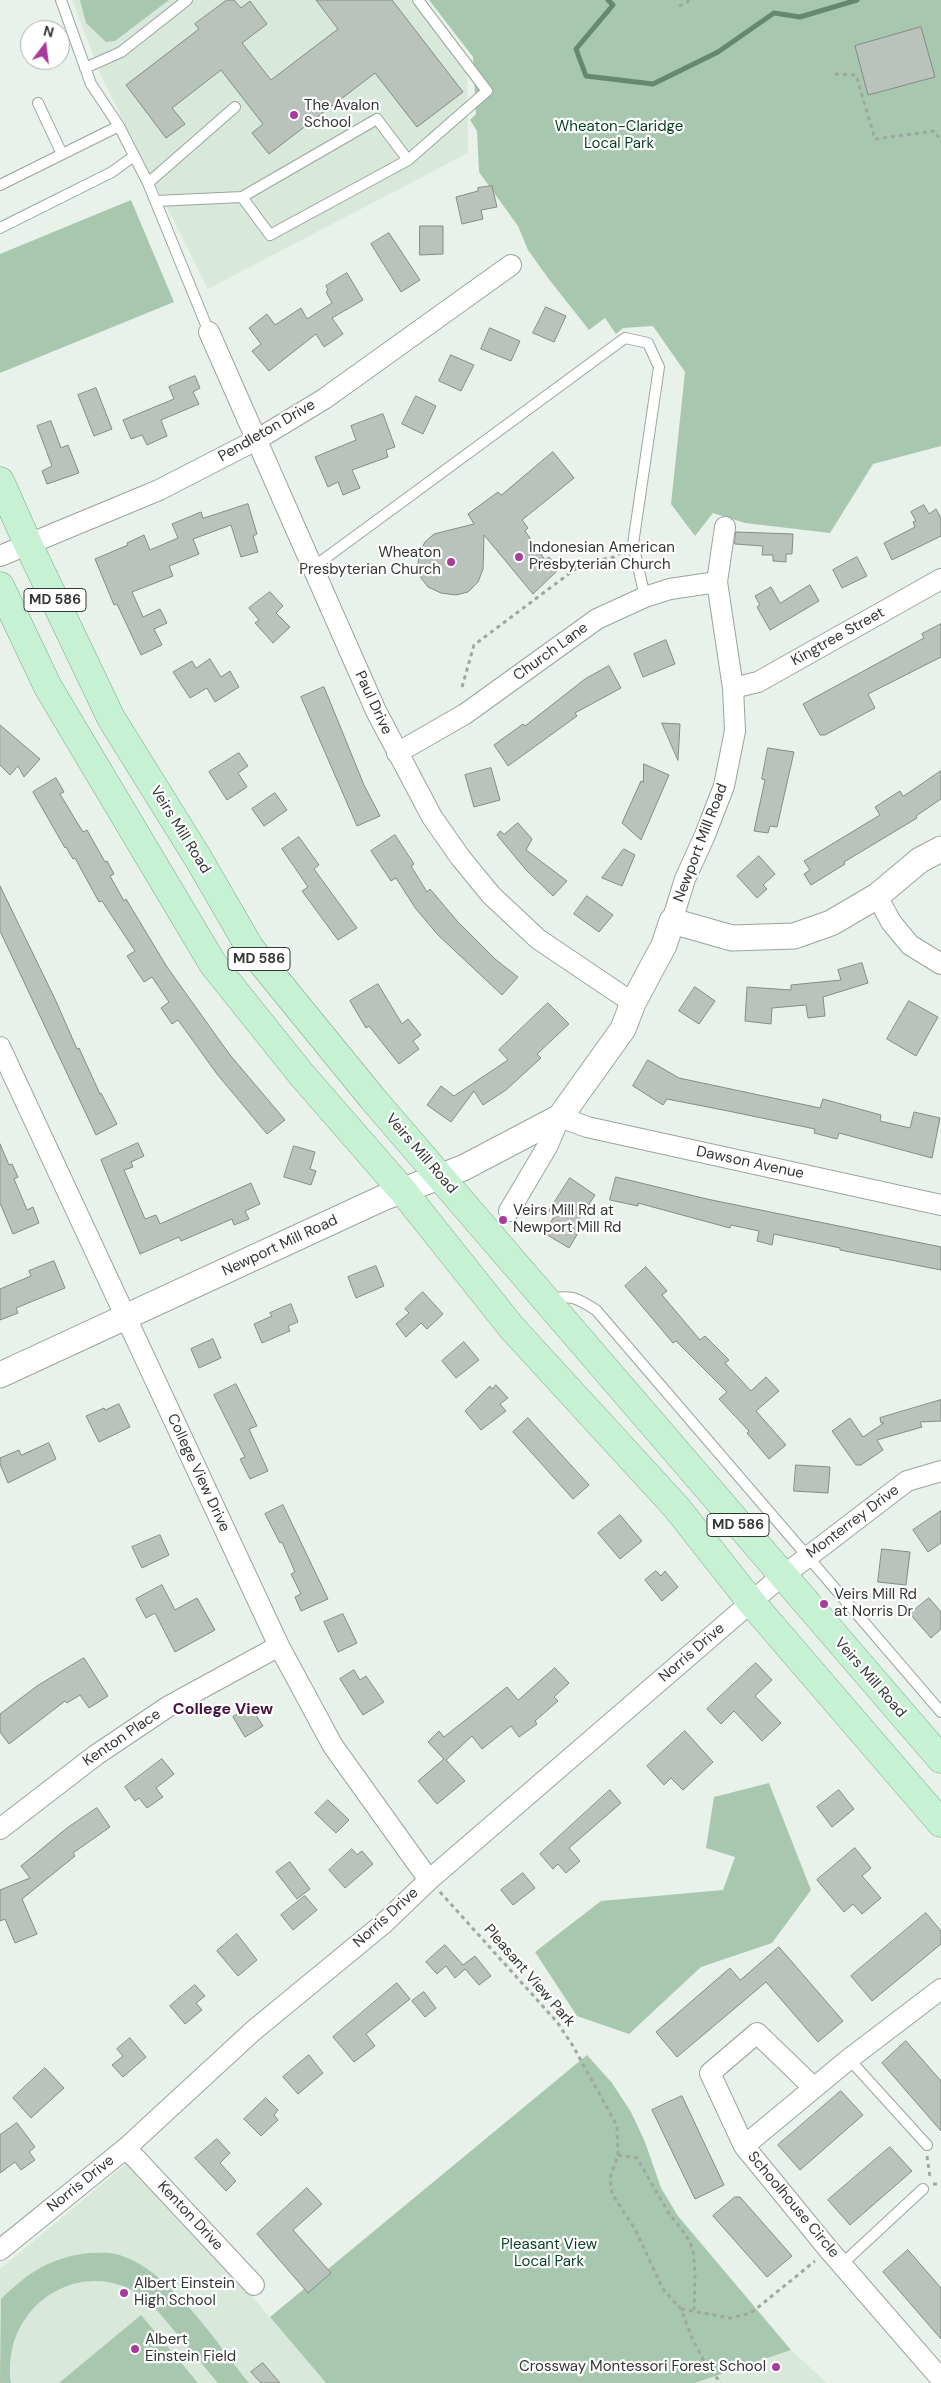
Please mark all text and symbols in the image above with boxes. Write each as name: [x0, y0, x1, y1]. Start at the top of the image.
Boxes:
north arrow: [20, 20, 70, 70]
text: N: [41, 21, 56, 41]
place label: The Avalon School: [304, 97, 379, 132]
marker: The Avalon School: [288, 109, 300, 121]
park label: Wheaton-Claridge Local Park: [555, 118, 683, 153]
street label: Pendleton Drive: [215, 396, 319, 466]
place label: Indonesian American Presbyterian Church: [529, 539, 675, 574]
place label: Wheaton Presbyterian Church: [299, 544, 441, 579]
marker: Indonesian American Presbyterian Church: [513, 551, 525, 563]
marker: Wheaton Presbyterian Church: [445, 556, 457, 568]
road number: MD 586: [24, 588, 86, 612]
street label: Kingtree Street: [788, 604, 888, 670]
street label: Church Lane: [510, 619, 592, 685]
street label: Paul Drive: [350, 668, 396, 738]
street label: Newport Mill Road: [670, 781, 732, 905]
street label: Veirs Mill Road: [146, 783, 214, 877]
road number: MD 586: [228, 948, 290, 971]
street label: Veirs Mill Road: [381, 1110, 461, 1198]
street label: Dawson Avenue: [694, 1143, 806, 1183]
place label: Veirs Mill Rd at Newport Mill Rd: [513, 1202, 621, 1237]
street label: Newport Mill Road: [219, 1211, 341, 1281]
marker: Veirs Mill Rd at Newport Mill Rd: [497, 1214, 509, 1226]
street label: College View Drive: [163, 1411, 233, 1535]
street label: Monterrey Drive: [803, 1481, 903, 1563]
road number: MD 586: [707, 1514, 769, 1536]
place label: Veirs Mill Rd at Norris Dr: [834, 1586, 917, 1621]
marker: Veirs Mill Rd at Norris Dr: [818, 1598, 830, 1610]
street label: Norris Drive: [656, 1620, 728, 1686]
street label: Veirs Mill Road: [830, 1634, 910, 1722]
district label: College View: [173, 1700, 273, 1720]
street label: Kenton Place: [80, 1705, 164, 1771]
street label: Norris Drive: [350, 1884, 422, 1952]
street label: Pleasant View Park: [480, 1921, 578, 2031]
street label: Schoolhouse Circle: [743, 2148, 843, 2262]
street label: Norris Drive: [44, 2152, 118, 2216]
street label: Kenton Drive: [153, 2178, 227, 2254]
park label: Pleasant View Local Park: [501, 2236, 597, 2271]
place label: Albert Einstein High School: [134, 2275, 235, 2310]
marker: Albert Einstein High School: [118, 2287, 130, 2299]
place label: Albert Einstein Field: [145, 2331, 236, 2366]
marker: Albert Einstein Field: [129, 2343, 141, 2355]
place label: Crossway Montessori Forest School: [519, 2358, 766, 2376]
marker: Crossway Montessori Forest School: [770, 2361, 782, 2373]

